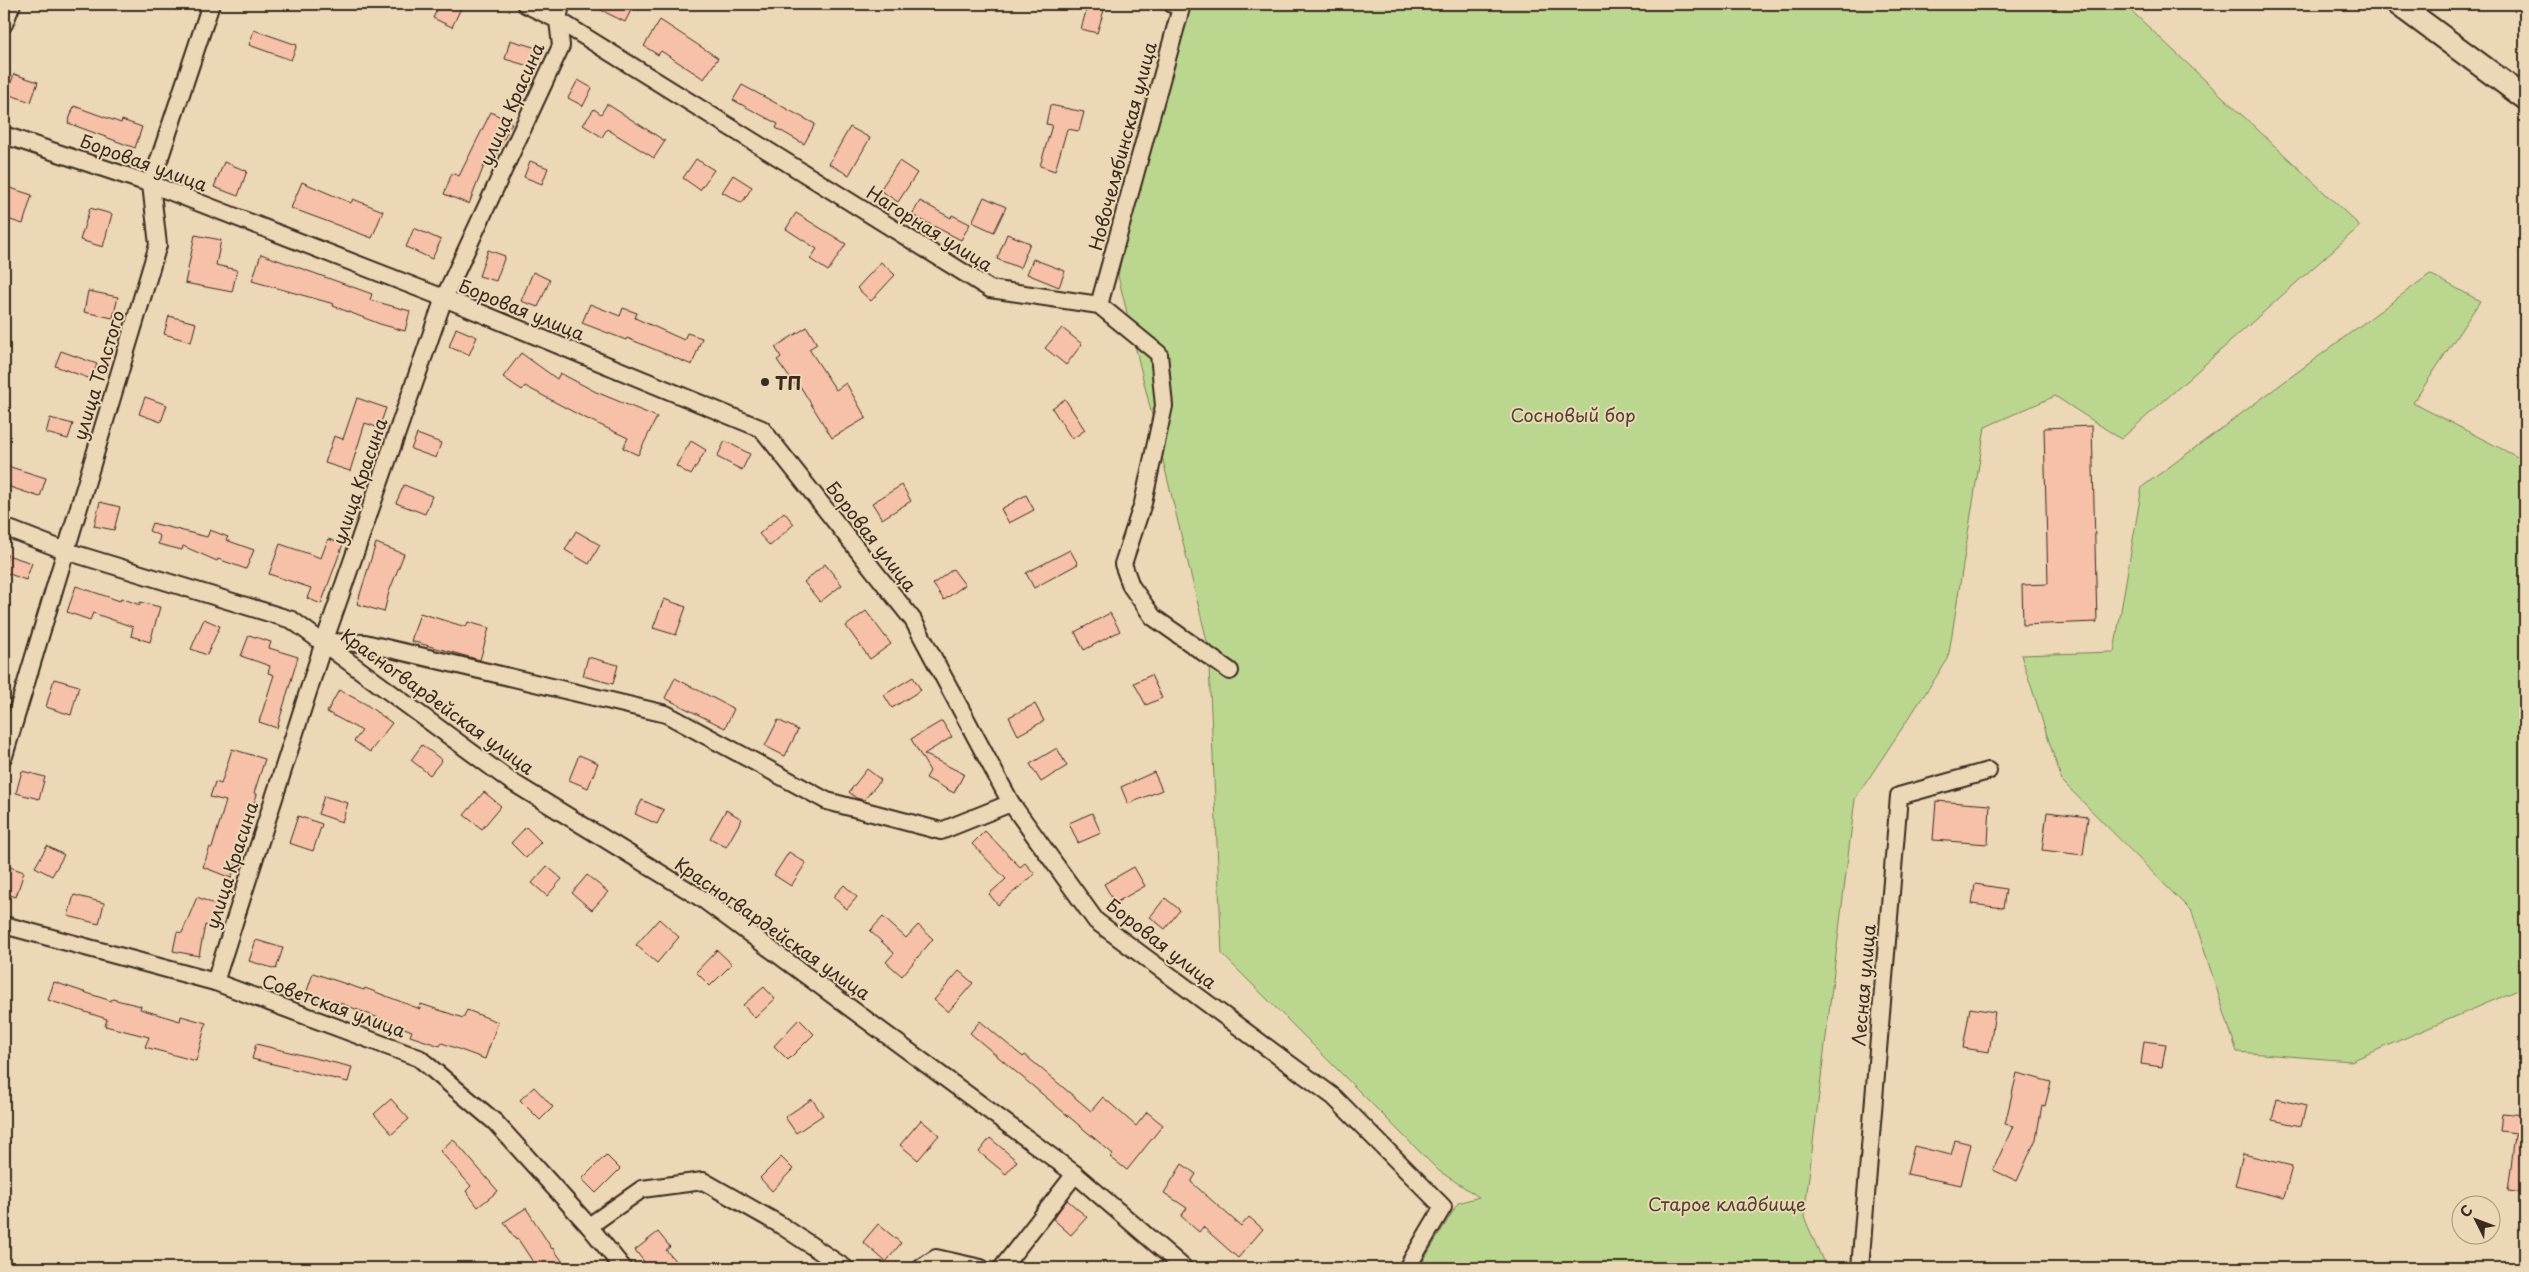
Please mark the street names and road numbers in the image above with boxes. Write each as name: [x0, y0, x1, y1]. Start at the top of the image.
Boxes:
street label: улица Красина: [472, 37, 551, 170]
street label: Новочелябинская улица: [1081, 38, 1163, 253]
street label: Боровая улица: [77, 126, 212, 198]
street label: Нагорная улица: [862, 178, 999, 278]
street label: Боровая улица: [455, 271, 590, 347]
street label: улица Толстого: [65, 307, 131, 443]
street label: улица Красина: [325, 413, 394, 548]
street label: Боровая улица: [820, 475, 924, 597]
street label: Красногвардейская улица: [336, 622, 541, 781]
street label: улица Красина: [198, 797, 265, 932]
street label: Красногвардейская улица: [670, 850, 877, 1006]
street label: Боровая улица: [1101, 891, 1223, 995]
street label: Лесная улица: [1844, 922, 1882, 1047]
street label: Советская улица: [258, 966, 410, 1044]

